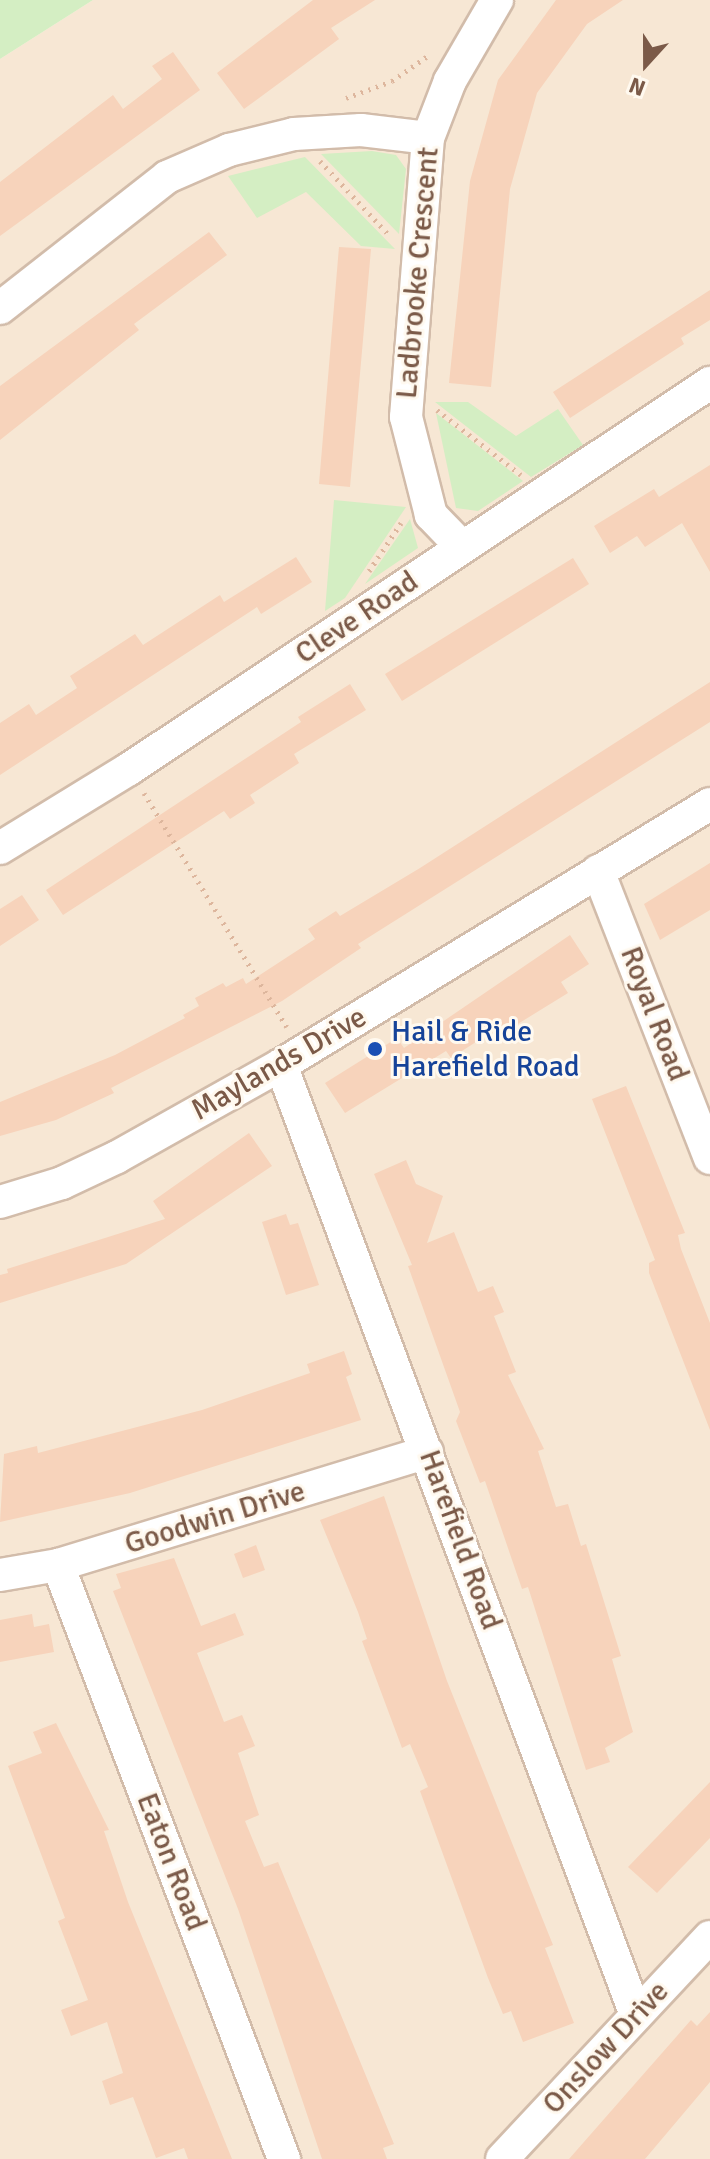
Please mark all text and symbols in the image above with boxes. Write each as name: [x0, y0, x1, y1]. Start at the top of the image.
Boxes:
north arrow: [606, 24, 686, 104]
text: N: [625, 72, 649, 102]
street label: Ladbrooke Crescent: [389, 146, 447, 400]
street label: Cleve Road: [289, 564, 425, 672]
street label: Royal Road: [612, 942, 696, 1086]
street label: Maylands Drive: [185, 999, 373, 1129]
place label: Hail & Ride Harefield Road: [391, 1014, 580, 1084]
marker: Hail & Ride Harefield Road: [366, 1040, 384, 1058]
street label: Harefield Road: [411, 1445, 509, 1635]
street label: Goodwin Drive: [120, 1474, 310, 1562]
street label: Eaton Road: [128, 1788, 214, 1936]
street label: Onslow Drive: [535, 1974, 677, 2122]

